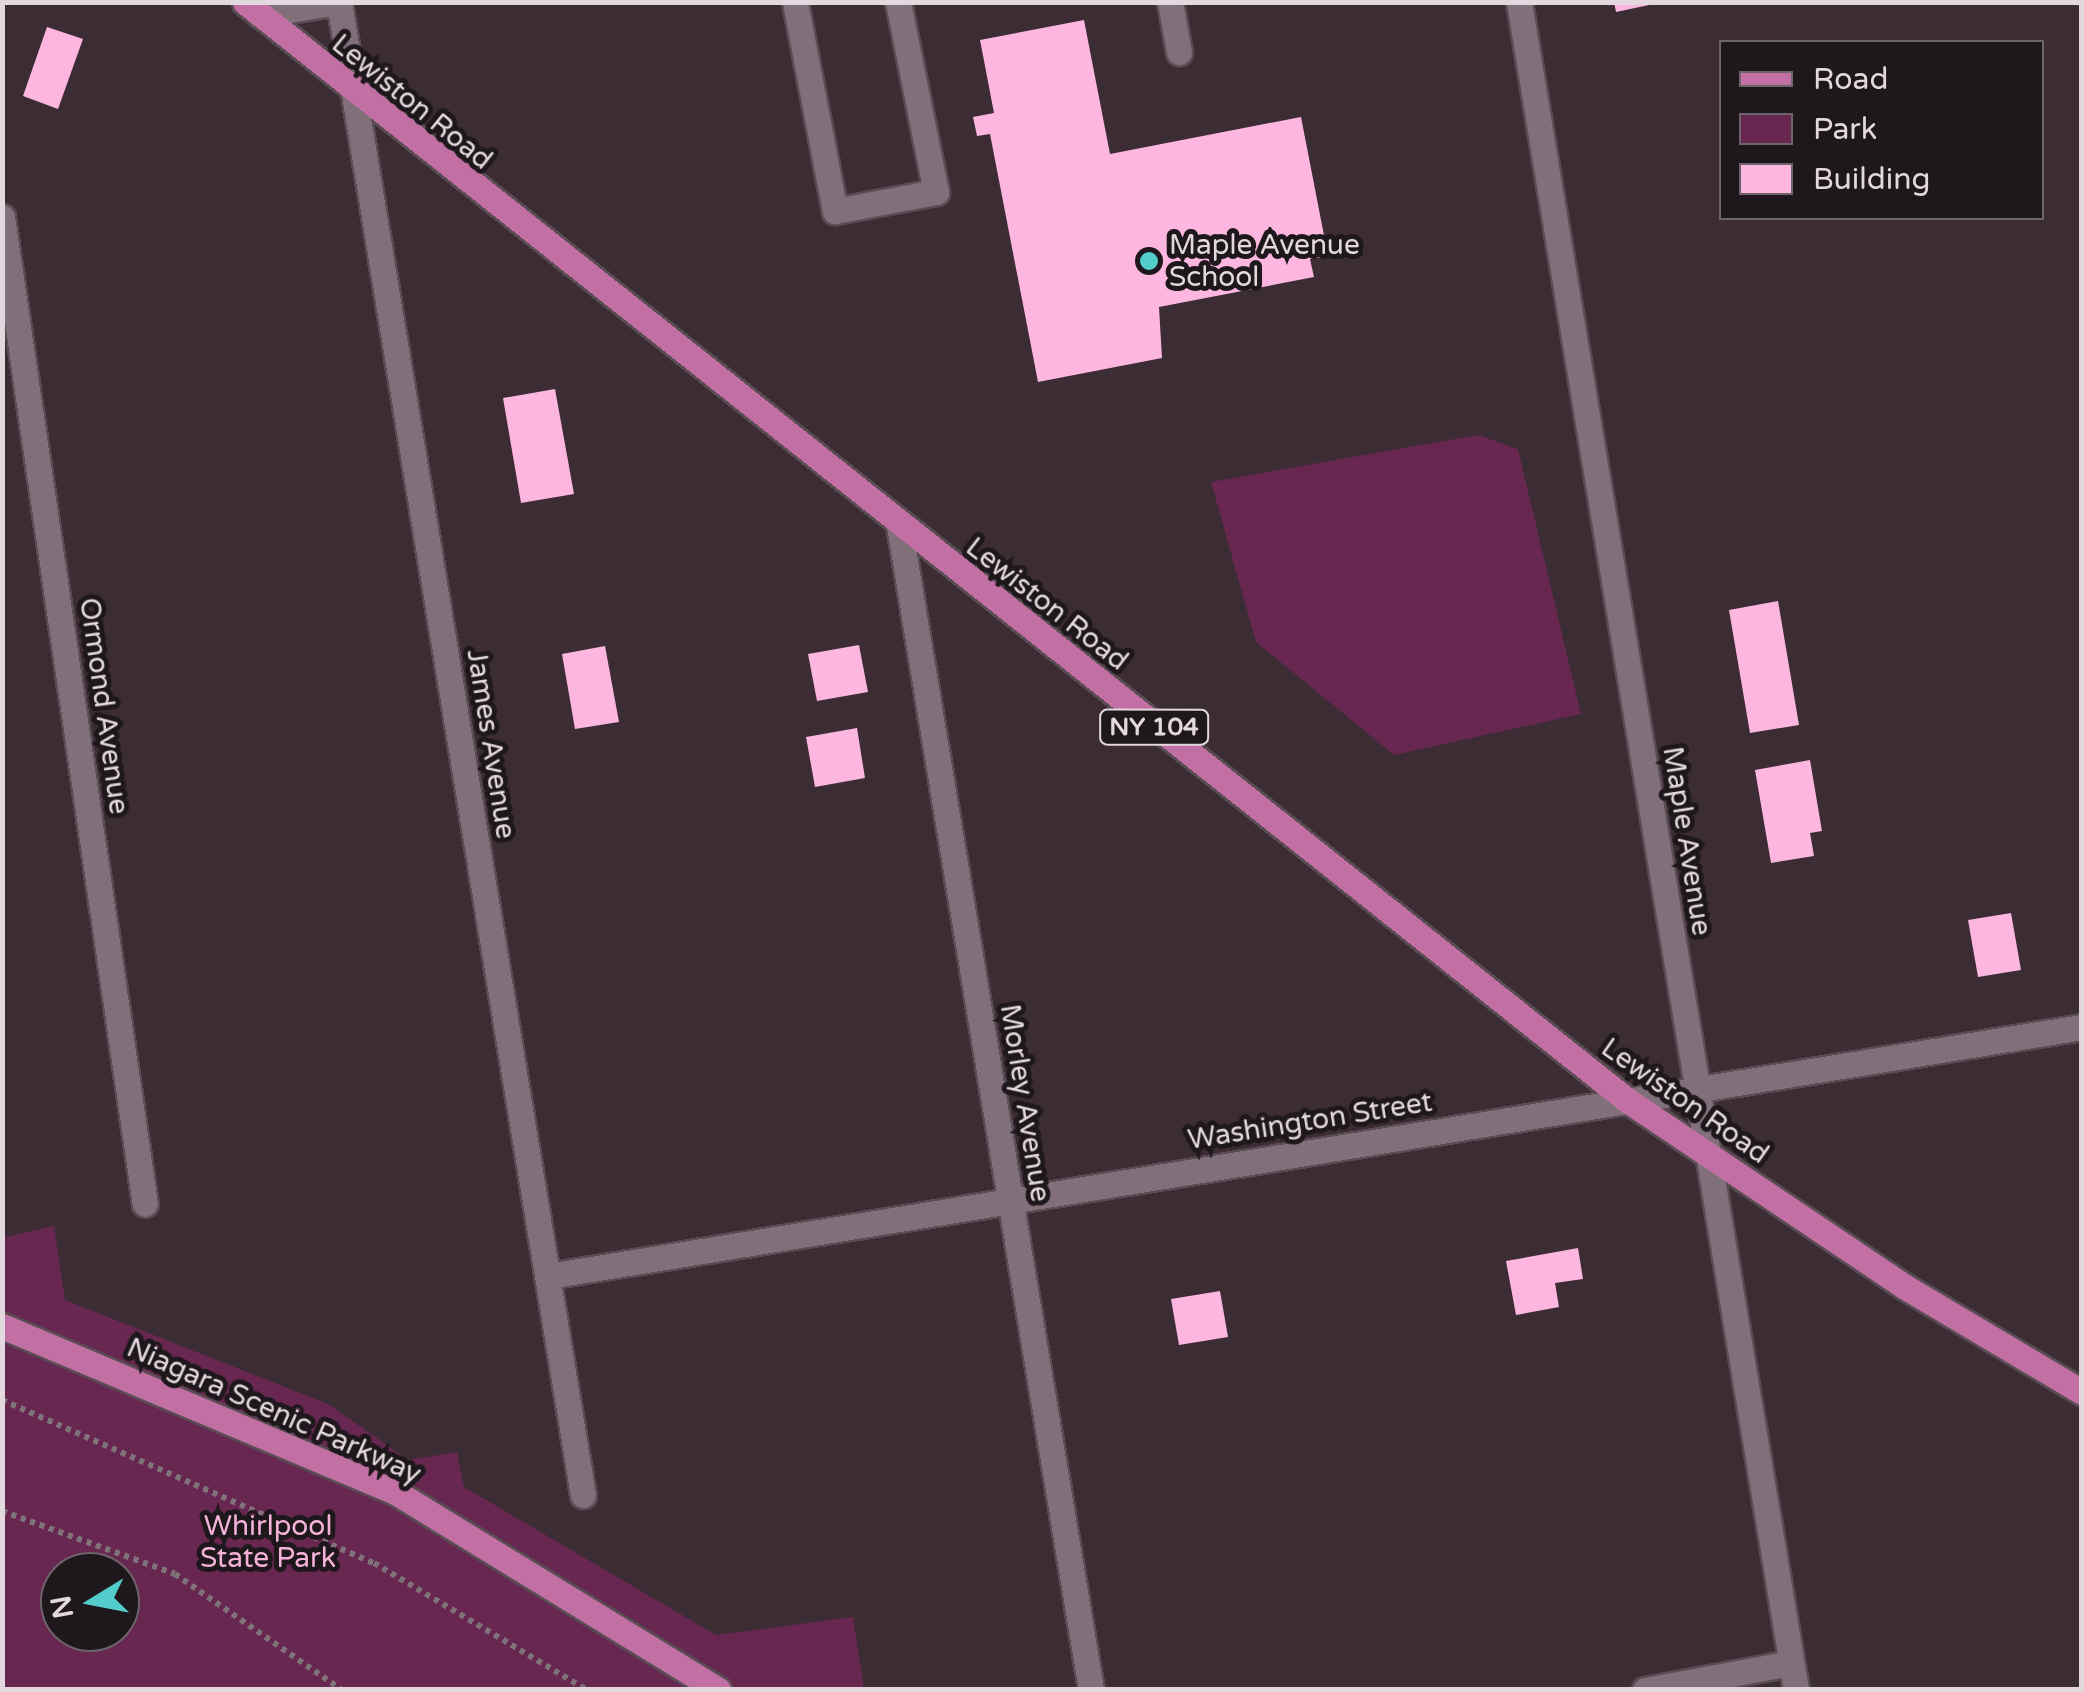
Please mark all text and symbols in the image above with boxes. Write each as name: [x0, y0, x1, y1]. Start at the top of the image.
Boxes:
street label: Lewiston Road: [325, 27, 499, 177]
legend: [1719, 40, 2044, 220]
text: Road: [1813, 61, 1888, 98]
text: Park: [1813, 111, 1877, 148]
text: Building: [1813, 161, 1930, 198]
place label: Maple Avenue School: [1169, 228, 1360, 294]
marker: Maple Avenue School: [1138, 250, 1160, 272]
street label: Lewiston Road: [959, 530, 1135, 678]
street label: Ormond Avenue: [72, 596, 136, 816]
street label: James Avenue: [459, 647, 523, 841]
road number: NY 104: [1099, 707, 1209, 747]
street label: Maple Avenue: [1655, 744, 1719, 938]
street label: Morley Avenue: [993, 1002, 1057, 1204]
street label: Lewiston Road: [1595, 1031, 1775, 1171]
street label: Washington Street: [1185, 1085, 1435, 1157]
street label: Niagara Scenic Parkway: [122, 1331, 426, 1491]
park label: Whirlpool State Park: [200, 1509, 336, 1575]
north arrow: [40, 1552, 140, 1652]
text: N: [44, 1593, 81, 1621]

